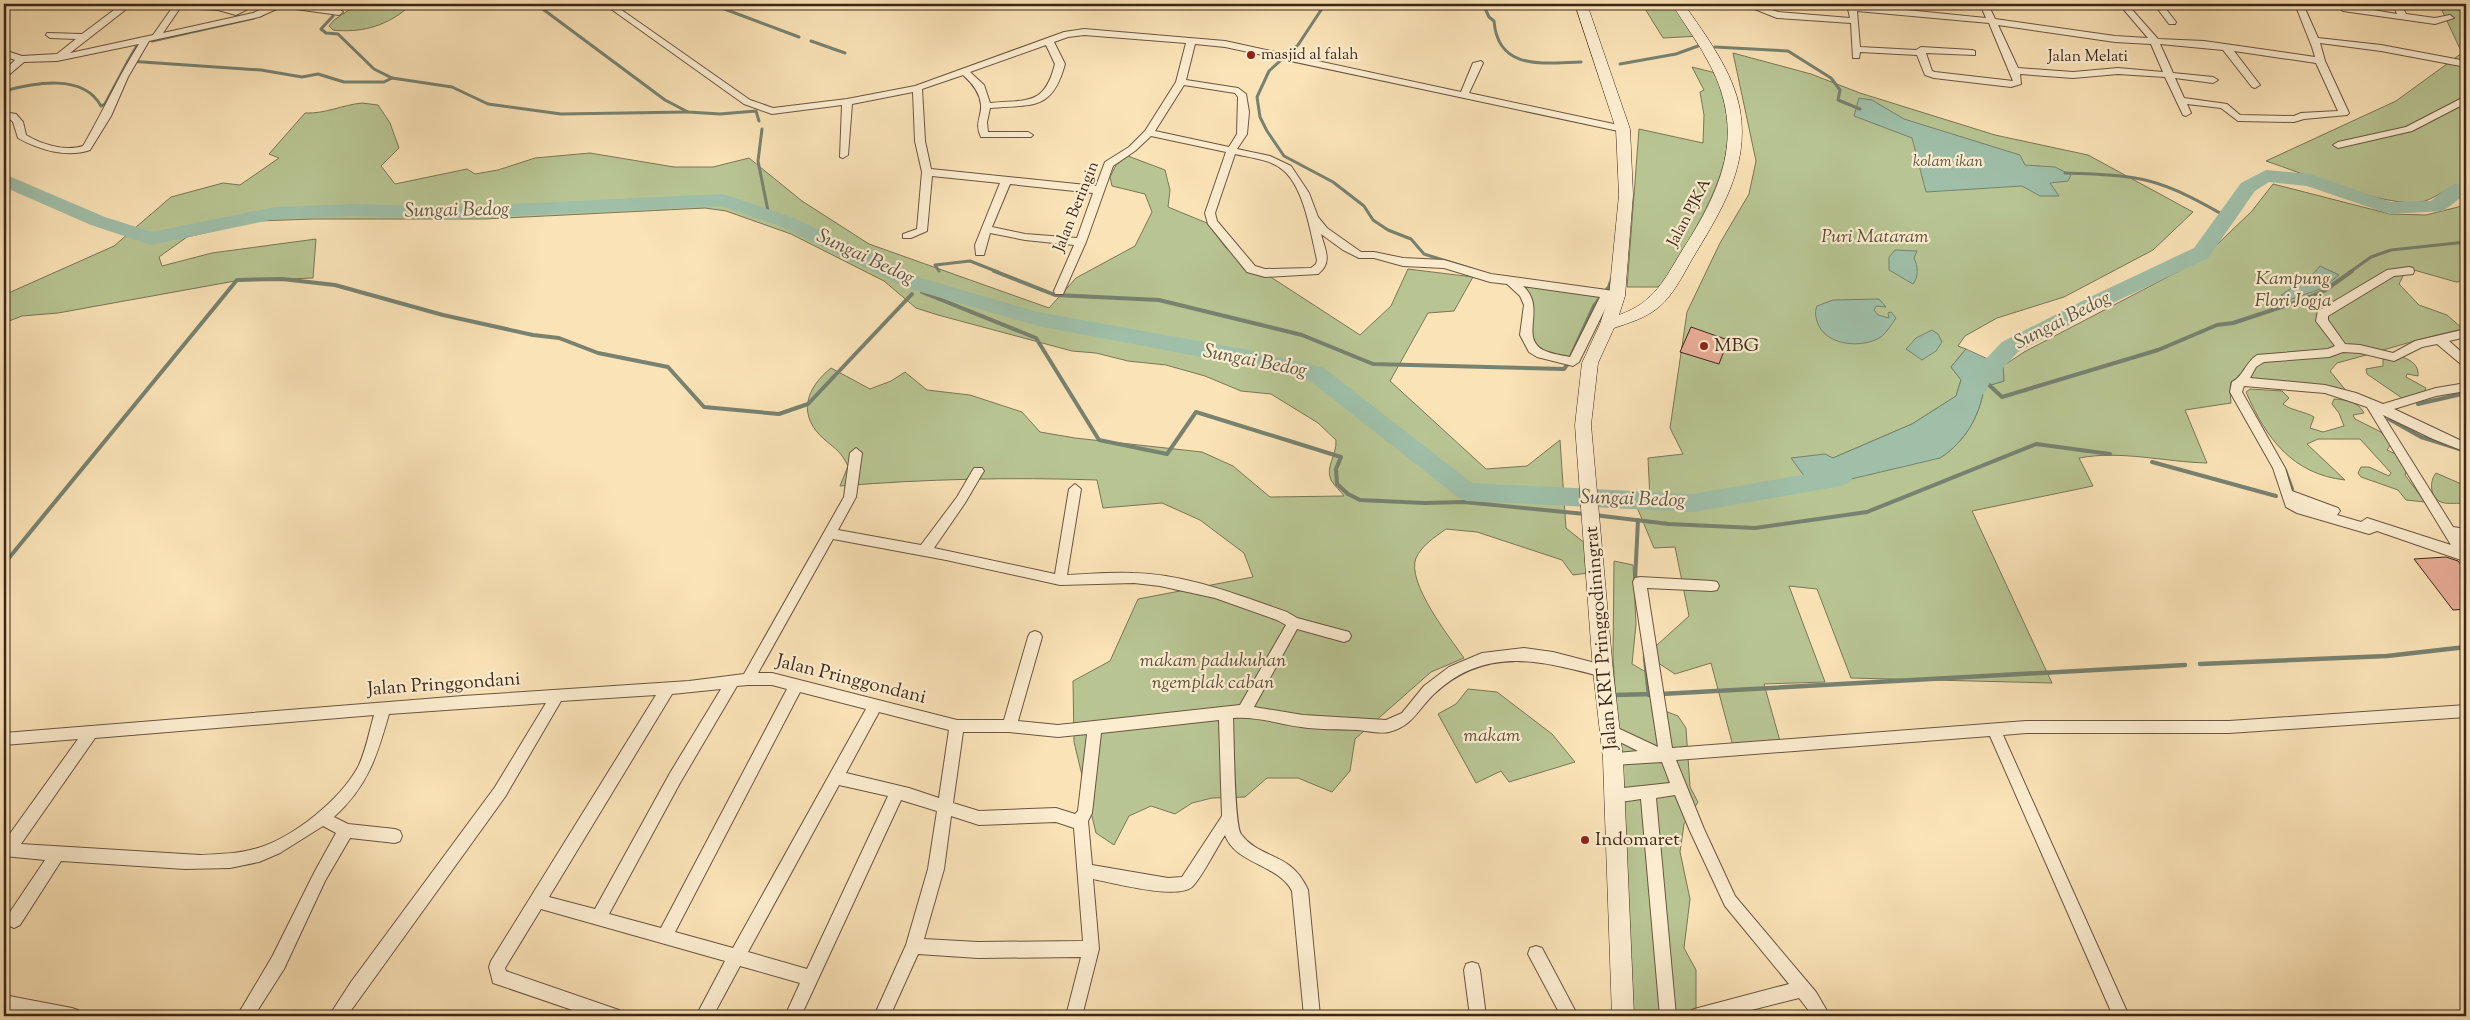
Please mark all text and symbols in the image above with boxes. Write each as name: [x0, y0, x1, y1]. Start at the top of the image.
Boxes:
place label: masjid al falah: [1261, 44, 1359, 67]
street label: Jalan Melati: [2047, 46, 2129, 69]
marker: masjid al falah: [1245, 49, 1257, 61]
water label: kolam ikan: [1913, 151, 1983, 174]
street label: Jalan Beringin: [1048, 158, 1106, 257]
street label: Jalan PJKA: [1662, 175, 1718, 252]
water label: Sungai Bedog: [404, 196, 510, 226]
water label: Sungai Bedog: [811, 223, 919, 294]
park label: Puri Mataram: [1821, 224, 1929, 251]
park label: Kampung Flori Jogja: [2254, 266, 2332, 315]
water label: Sungai Bedog: [2010, 284, 2117, 358]
place label: MBG: [1714, 333, 1759, 360]
water label: Sungai Bedog: [1201, 338, 1310, 386]
marker: MBG: [1698, 340, 1710, 352]
water label: Sungai Bedog: [1580, 484, 1686, 516]
street label: Jalan KRT Pringgodiningrat: [1579, 524, 1625, 752]
street label: Jalan Pringgondani: [772, 648, 929, 712]
park label: makam padukuhan ngemplak caban: [1140, 648, 1286, 697]
street label: Jalan Pringgondani: [365, 666, 522, 704]
park label: makam: [1463, 723, 1521, 750]
place label: Indomaret: [1595, 827, 1680, 854]
marker: Indomaret: [1579, 834, 1591, 846]

